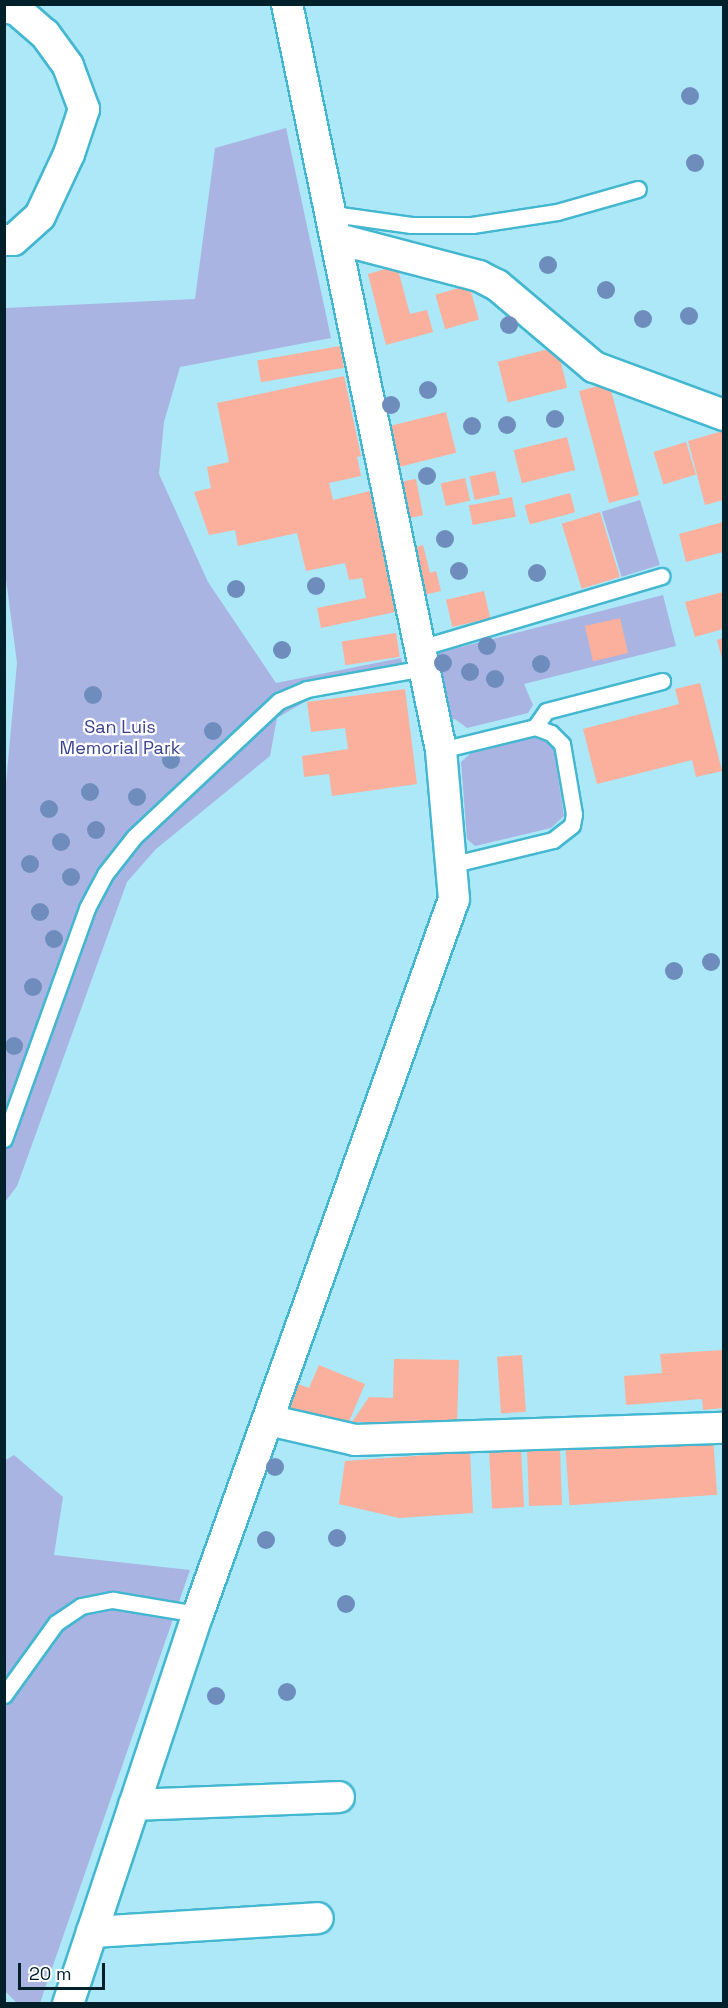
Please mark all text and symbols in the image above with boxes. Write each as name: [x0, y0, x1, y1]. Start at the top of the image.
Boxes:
park label: San Luis Memorial Park: [60, 717, 180, 760]
scale bar: [21, 1951, 108, 1989]
text: 20 m: [29, 1962, 72, 1985]

